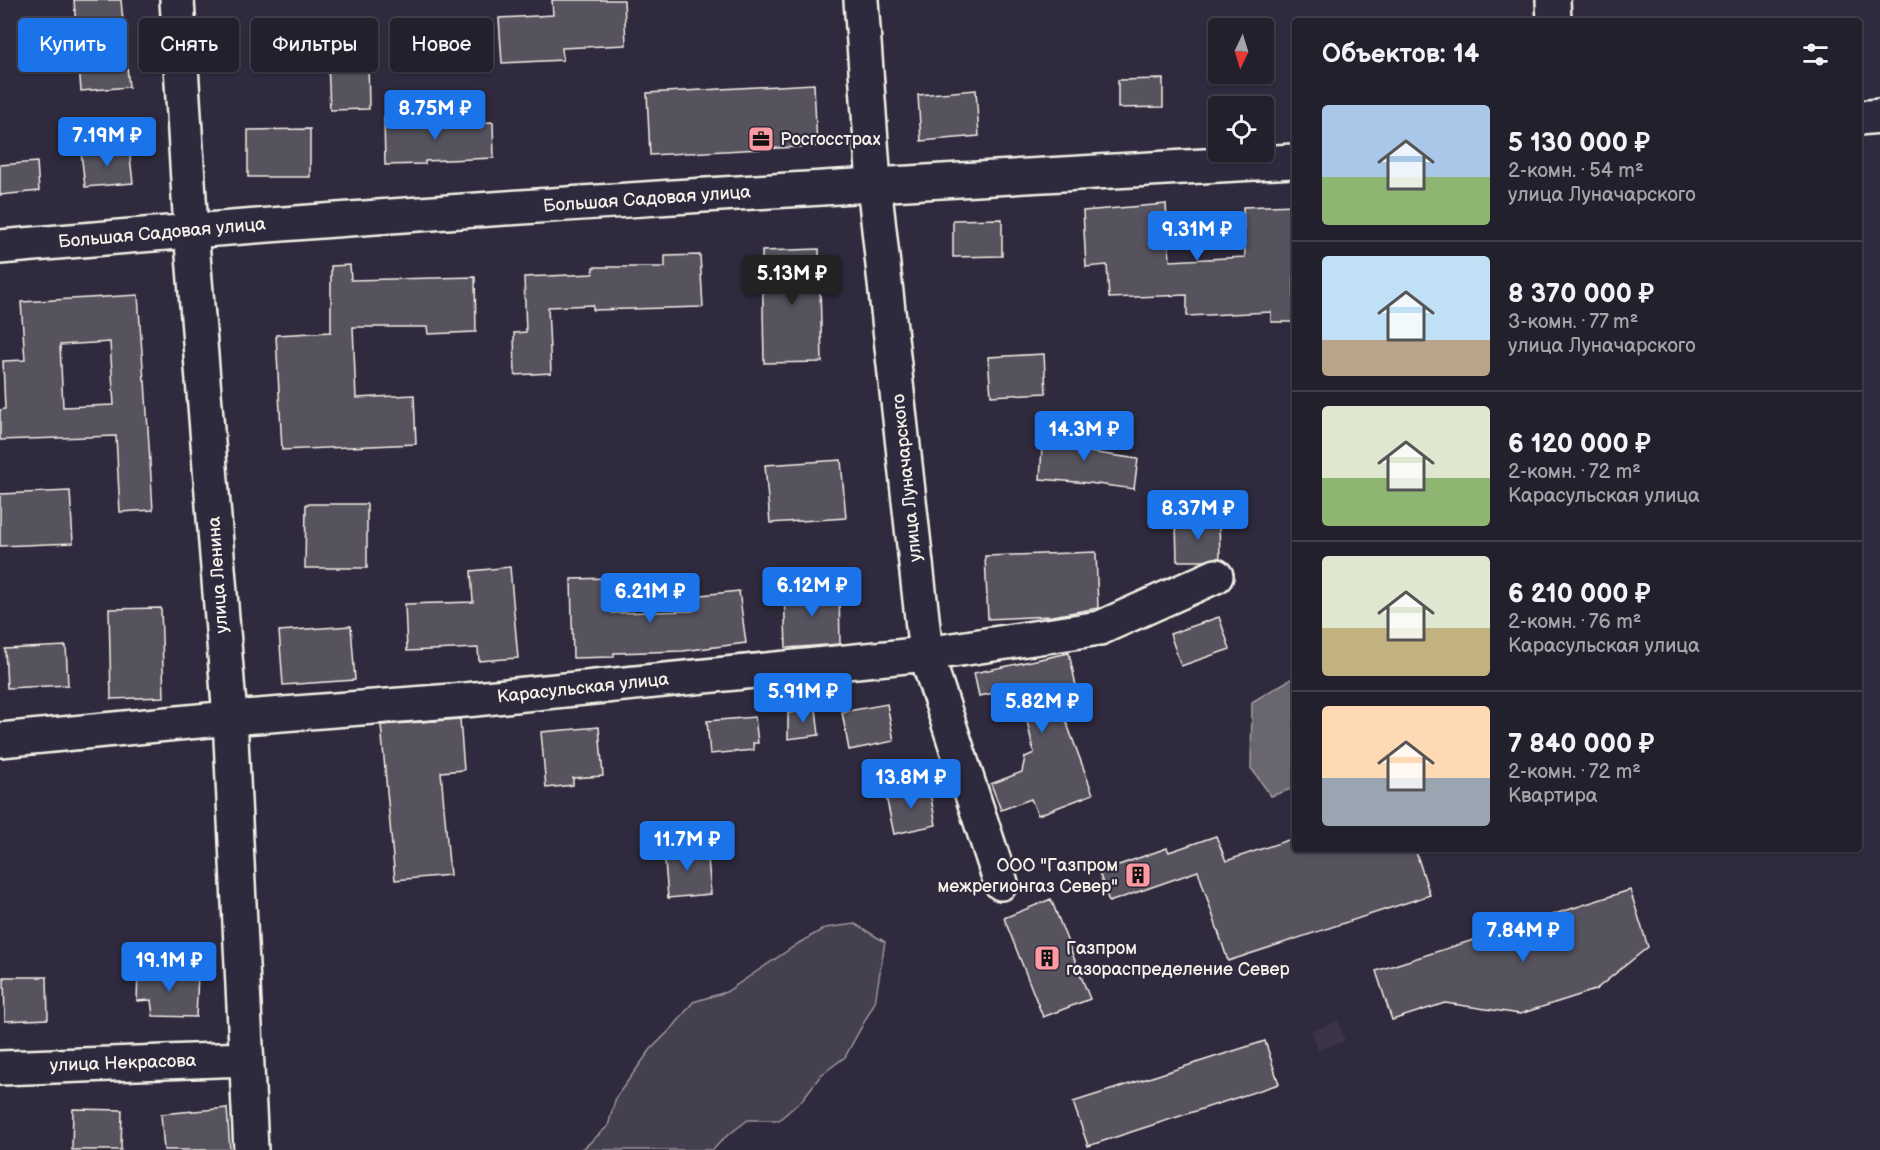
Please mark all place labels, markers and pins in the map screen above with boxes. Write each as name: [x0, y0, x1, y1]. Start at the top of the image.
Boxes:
pin: 8.75M ₽: [380, 90, 490, 141]
pin: 7.19M ₽: [52, 117, 162, 168]
office icon: Росгосстрах: [746, 124, 776, 154]
place label: Росгосстрах: [780, 129, 881, 150]
pin: 9.31M ₽: [1142, 211, 1252, 262]
pin: 5.13M ₽: [737, 255, 847, 306]
pin: 14.3M ₽: [1029, 411, 1139, 462]
pin: 8.37M ₽: [1143, 490, 1253, 541]
pin: 6.12M ₽: [757, 567, 867, 618]
pin: 6.21M ₽: [595, 573, 705, 624]
pin: 5.91M ₽: [748, 673, 858, 724]
pin: 5.82M ₽: [987, 683, 1097, 734]
pin: 13.8M ₽: [856, 759, 966, 810]
pin: 11.7M ₽: [632, 821, 742, 872]
place label: ООО "Газпром межрегионгаз Север": [937, 855, 1118, 897]
building icon: ООО "Газпром межрегионгаз Север": [1123, 860, 1153, 890]
pin: 7.84M ₽: [1468, 912, 1578, 963]
place label: Газпром газораспределение Север: [1066, 938, 1290, 980]
pin: 19.1M ₽: [114, 942, 224, 993]
building icon: Газпром газораспределение Север: [1032, 943, 1062, 973]

